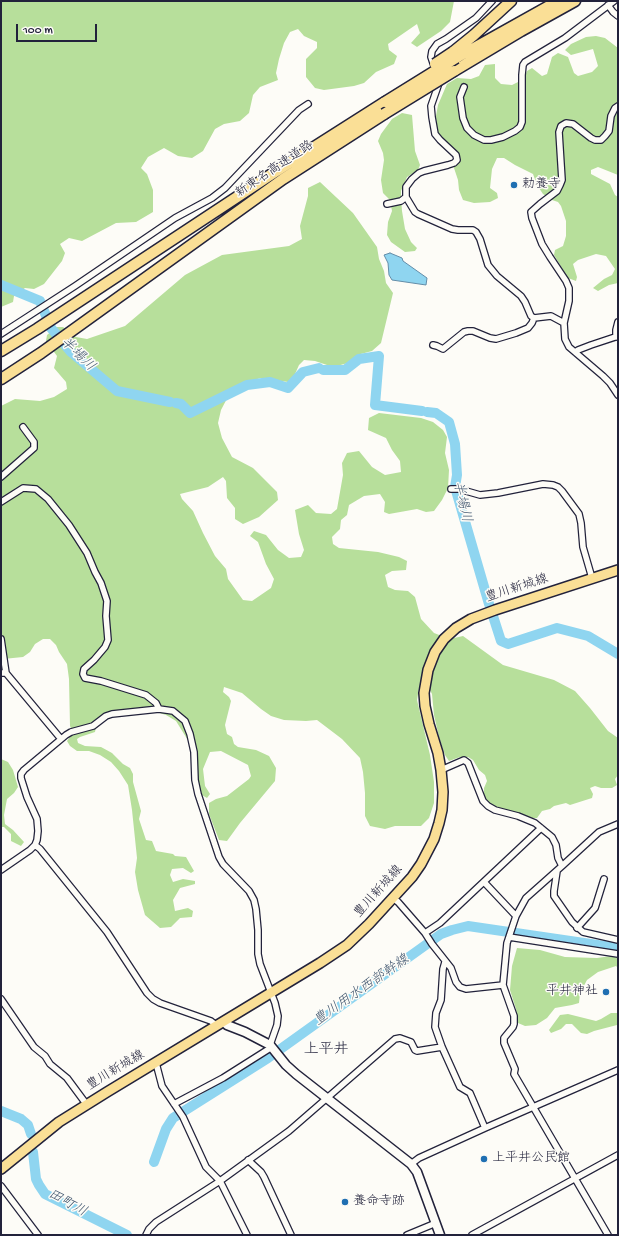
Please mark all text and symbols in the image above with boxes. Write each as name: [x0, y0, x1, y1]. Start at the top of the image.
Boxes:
scale bar: [18, 16, 99, 42]
text: 100 m: [23, 24, 53, 38]
street label: 新東名高速道路: [233, 138, 317, 202]
place label: 勅養寺: [522, 177, 561, 193]
marker: 勅養寺: [509, 180, 519, 190]
water label: 半場川: [56, 334, 98, 376]
water label: 半場川: [448, 480, 474, 524]
street label: 豊川新城線: [484, 572, 550, 606]
street label: 豊川新城線: [351, 863, 407, 921]
water label: 豊川用水西部幹線: [311, 952, 413, 1030]
place label: 平井神社: [546, 984, 598, 1000]
marker: 平井神社: [601, 987, 611, 997]
district label: 上平井: [304, 1042, 348, 1060]
street label: 豊川新城線: [84, 1048, 148, 1094]
place label: 上平井公民館: [492, 1151, 570, 1167]
marker: 上平井公民館: [479, 1154, 489, 1164]
water label: 田町川: [45, 1186, 89, 1222]
place label: 養命寺跡: [353, 1194, 405, 1210]
marker: 養命寺跡: [340, 1197, 350, 1207]

